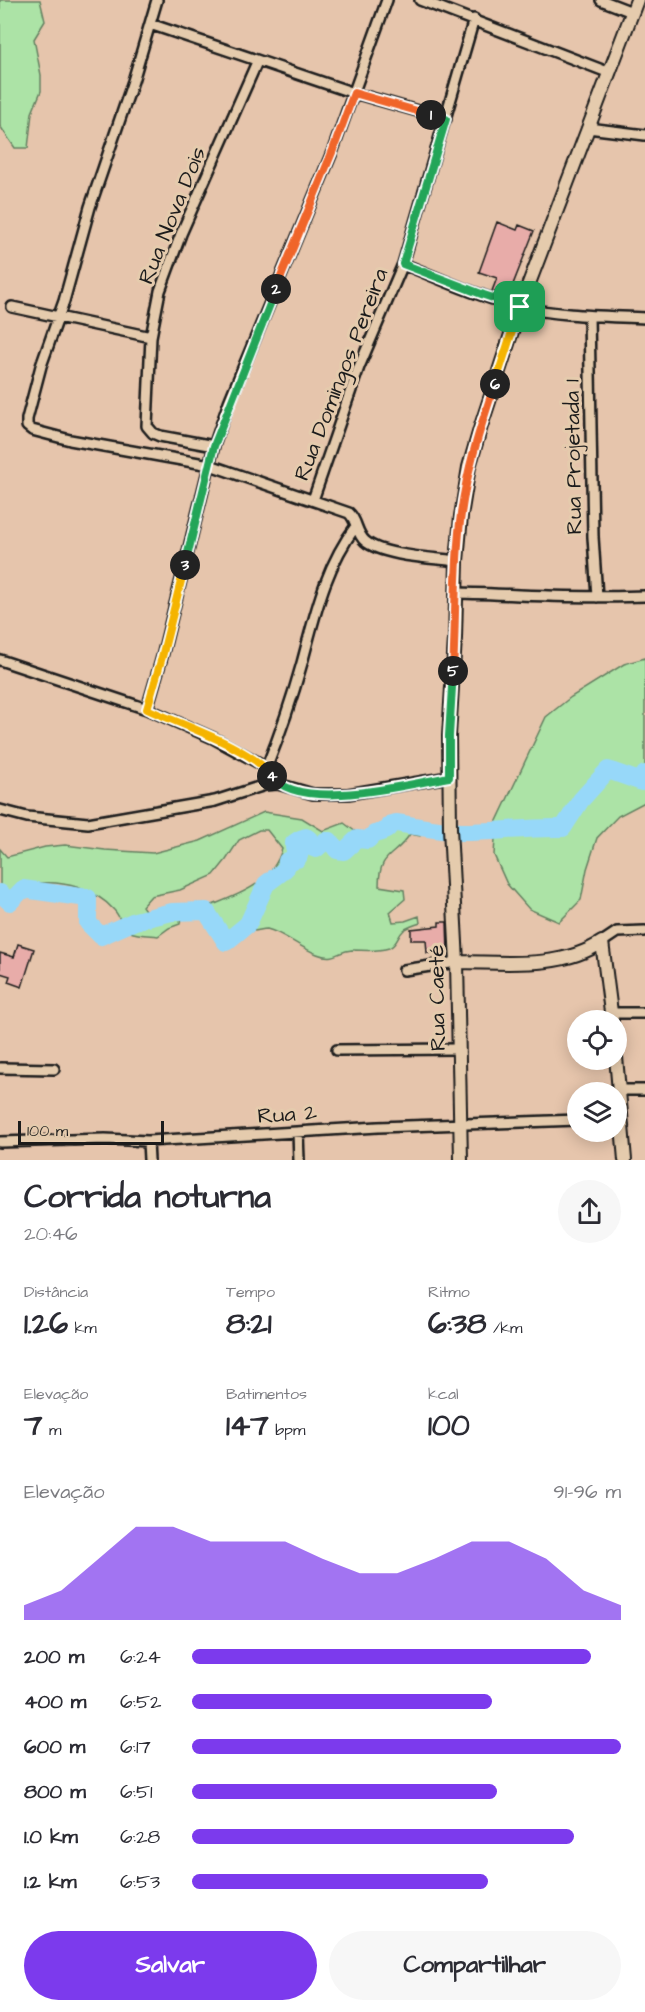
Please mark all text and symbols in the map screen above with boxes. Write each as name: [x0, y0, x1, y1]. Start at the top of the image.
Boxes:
pin: 1: [416, 100, 446, 130]
text: 1: [430, 104, 432, 126]
street label: Rua Nova Dois: [131, 142, 214, 289]
street label: Rua Domingos Pereira: [287, 264, 397, 486]
pin: 2: [261, 274, 291, 304]
text: 2: [271, 278, 281, 300]
pin: [494, 281, 545, 332]
icon: arrive: [503, 290, 536, 323]
pin: 6: [480, 369, 510, 399]
text: 6: [490, 373, 500, 395]
street label: Rua Projetada 1: [557, 379, 590, 535]
pin: 3: [170, 550, 200, 580]
text: 3: [181, 554, 189, 576]
pin: 5: [438, 656, 468, 686]
text: 5: [447, 660, 459, 682]
pin: 4: [257, 761, 287, 791]
text: 4: [267, 765, 277, 787]
street label: Rua Caeté: [421, 944, 454, 1051]
map controls: [567, 1010, 627, 1142]
button: locate: [567, 1010, 627, 1070]
button: layers: [567, 1082, 627, 1142]
street label: Rua 2: [256, 1097, 318, 1132]
scale bar: [18, 1118, 164, 1146]
text: 100 m: [27, 1120, 68, 1142]
text: Corrida noturna: [24, 1174, 271, 1220]
button: share: [558, 1180, 621, 1243]
text: 20:46: [24, 1220, 78, 1248]
text: Distância: [24, 1281, 88, 1303]
text: Tempo: [226, 1281, 275, 1303]
text: Ritmo: [428, 1281, 470, 1303]
text: 1.26: [24, 1303, 68, 1345]
text: 8:21: [226, 1303, 271, 1345]
text: 6:38: [428, 1303, 487, 1345]
text: km: [68, 1317, 97, 1339]
text: /km: [487, 1317, 523, 1339]
text: Elevação: [24, 1383, 88, 1405]
text: Batimentos: [226, 1383, 307, 1405]
text: kcal: [428, 1383, 459, 1405]
text: 7: [24, 1405, 42, 1447]
text: 147: [226, 1405, 269, 1447]
text: 100: [428, 1405, 470, 1447]
text: m: [42, 1419, 61, 1441]
text: bpm: [269, 1419, 305, 1441]
text: Elevação: [24, 1478, 104, 1506]
text: 91–96 m: [553, 1478, 621, 1506]
text: 200 m: [24, 1643, 84, 1671]
text: 6:24: [120, 1643, 161, 1671]
text: 400 m: [24, 1688, 86, 1716]
text: 6:52: [120, 1688, 161, 1716]
text: 600 m: [24, 1733, 85, 1761]
text: 6:17: [120, 1733, 151, 1761]
text: 800 m: [24, 1778, 86, 1806]
text: 6:51: [120, 1778, 153, 1806]
text: 1.0 km: [24, 1823, 78, 1851]
text: 6:28: [120, 1823, 160, 1851]
text: 1.2 km: [24, 1868, 77, 1896]
text: 6:53: [120, 1868, 160, 1896]
button: Salvar: [24, 1931, 317, 2000]
button: Compartilhar: [329, 1931, 621, 2000]

